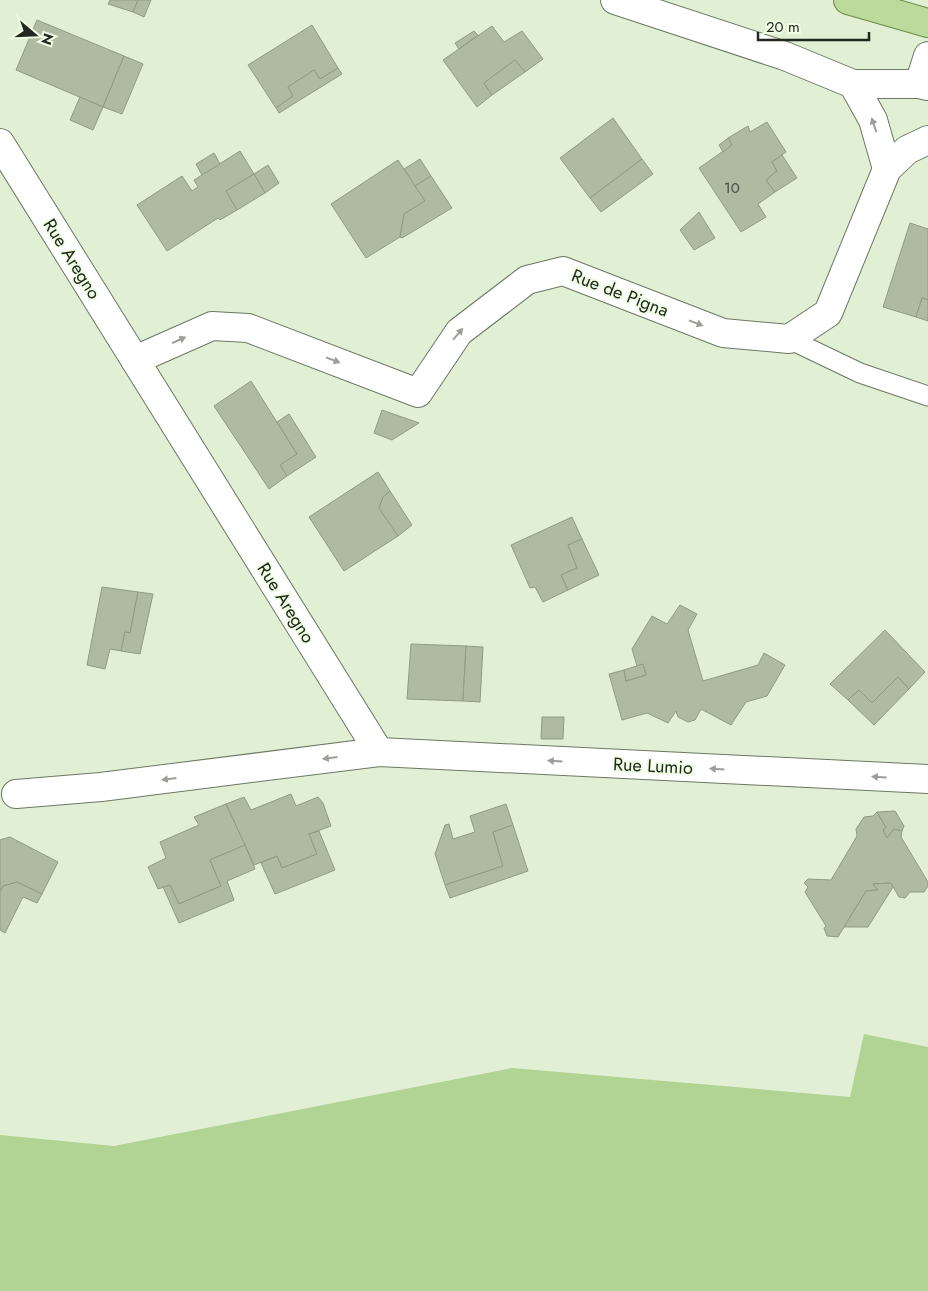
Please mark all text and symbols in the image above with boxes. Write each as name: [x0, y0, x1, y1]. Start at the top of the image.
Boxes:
north arrow: [10, 10, 60, 60]
scale bar: [758, 10, 869, 42]
text: 20 m: [766, 16, 800, 38]
text: N: [36, 31, 59, 48]
one-way arrow: [870, 117, 877, 132]
house number: 10: [724, 177, 740, 199]
street label: Rue Aregno: [37, 214, 107, 305]
street label: Rue de Pigna: [568, 263, 672, 323]
one-way arrow: [689, 319, 703, 327]
one-way arrow: [453, 328, 464, 341]
one-way arrow: [172, 336, 186, 344]
one-way arrow: [326, 356, 341, 364]
street label: Rue Aregno: [251, 558, 321, 649]
street label: Rue Lumio: [612, 751, 694, 781]
one-way arrow: [322, 754, 338, 762]
one-way arrow: [547, 756, 563, 764]
one-way arrow: [709, 765, 725, 773]
one-way arrow: [871, 773, 887, 781]
one-way arrow: [161, 775, 177, 783]

